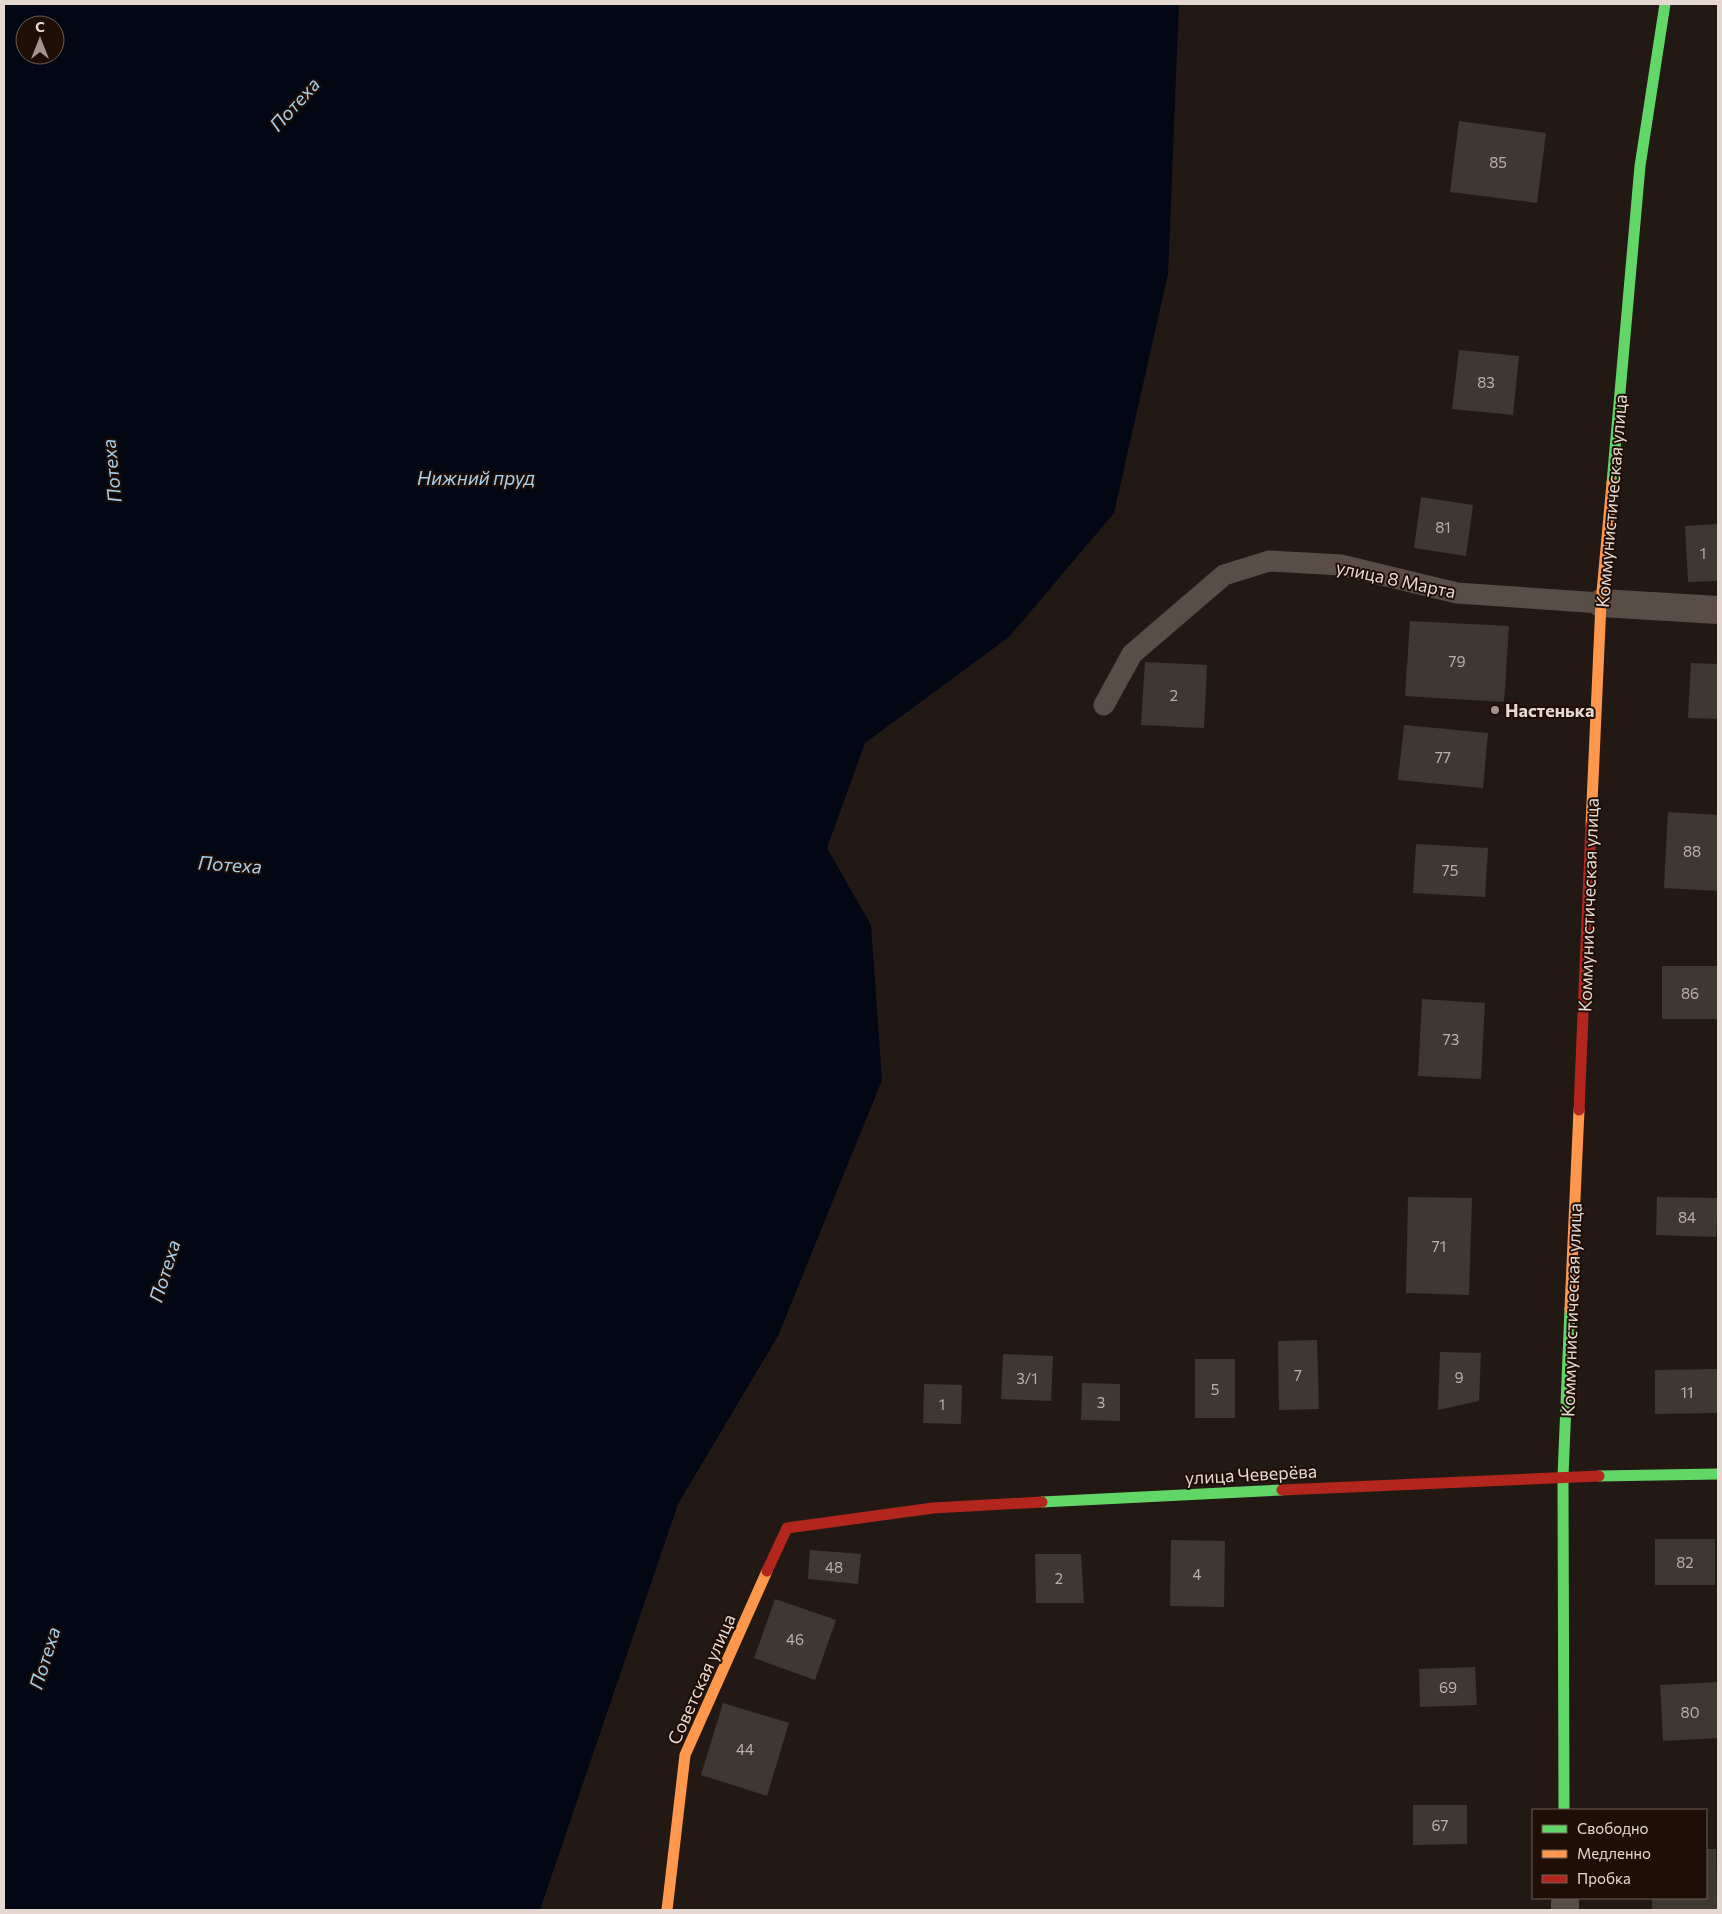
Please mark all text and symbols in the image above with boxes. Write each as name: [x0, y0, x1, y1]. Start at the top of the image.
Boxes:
north arrow: [15, 15, 65, 65]
text: С: [35, 18, 45, 35]
water label: Потеха: [264, 72, 324, 135]
house number: 85: [1489, 153, 1507, 171]
house number: 83: [1477, 373, 1495, 391]
street label: Коммунистическая улица: [1591, 393, 1631, 609]
water label: Потеха: [96, 438, 126, 504]
water label: Нижний пруд: [417, 466, 535, 489]
house number: 81: [1435, 518, 1451, 536]
house number: 1: [1700, 544, 1706, 562]
street label: улица 8 Марта: [1334, 556, 1458, 602]
house number: 79: [1449, 652, 1465, 670]
house number: 2: [1170, 686, 1178, 704]
place label: Настенька: [1505, 699, 1594, 721]
marker: Настенька: [1489, 704, 1501, 716]
house number: 77: [1435, 748, 1451, 766]
street label: Коммунистическая улица: [1573, 798, 1603, 1012]
house number: 88: [1683, 842, 1701, 860]
water label: Потеха: [197, 850, 263, 878]
house number: 75: [1442, 861, 1458, 879]
house number: 86: [1681, 984, 1699, 1002]
house number: 73: [1443, 1030, 1459, 1048]
street label: Коммунистическая улица: [1556, 1203, 1586, 1417]
house number: 84: [1678, 1208, 1696, 1226]
water label: Потеха: [144, 1237, 184, 1305]
house number: 71: [1432, 1237, 1446, 1255]
house number: 7: [1294, 1366, 1302, 1384]
house number: 9: [1454, 1368, 1464, 1386]
house number: 3/1: [1016, 1369, 1038, 1387]
house number: 5: [1211, 1380, 1219, 1398]
house number: 11: [1681, 1383, 1693, 1401]
house number: 3: [1097, 1393, 1105, 1411]
house number: 1: [939, 1395, 945, 1413]
street label: улица Чеверёва: [1184, 1460, 1318, 1488]
house number: 82: [1676, 1553, 1694, 1571]
house number: 48: [825, 1558, 843, 1576]
house number: 4: [1193, 1565, 1202, 1583]
house number: 2: [1055, 1569, 1063, 1587]
street label: Советская улица: [662, 1610, 740, 1748]
water label: Потеха: [24, 1624, 64, 1692]
house number: 46: [786, 1630, 804, 1648]
house number: 69: [1439, 1678, 1457, 1696]
house number: 80: [1681, 1703, 1699, 1721]
house number: 44: [736, 1740, 754, 1758]
legend: [1532, 1809, 1707, 1899]
house number: 67: [1432, 1816, 1449, 1834]
text: Свободно: [1577, 1819, 1648, 1837]
text: Медленно: [1577, 1844, 1651, 1862]
text: Пробка: [1577, 1869, 1631, 1887]

